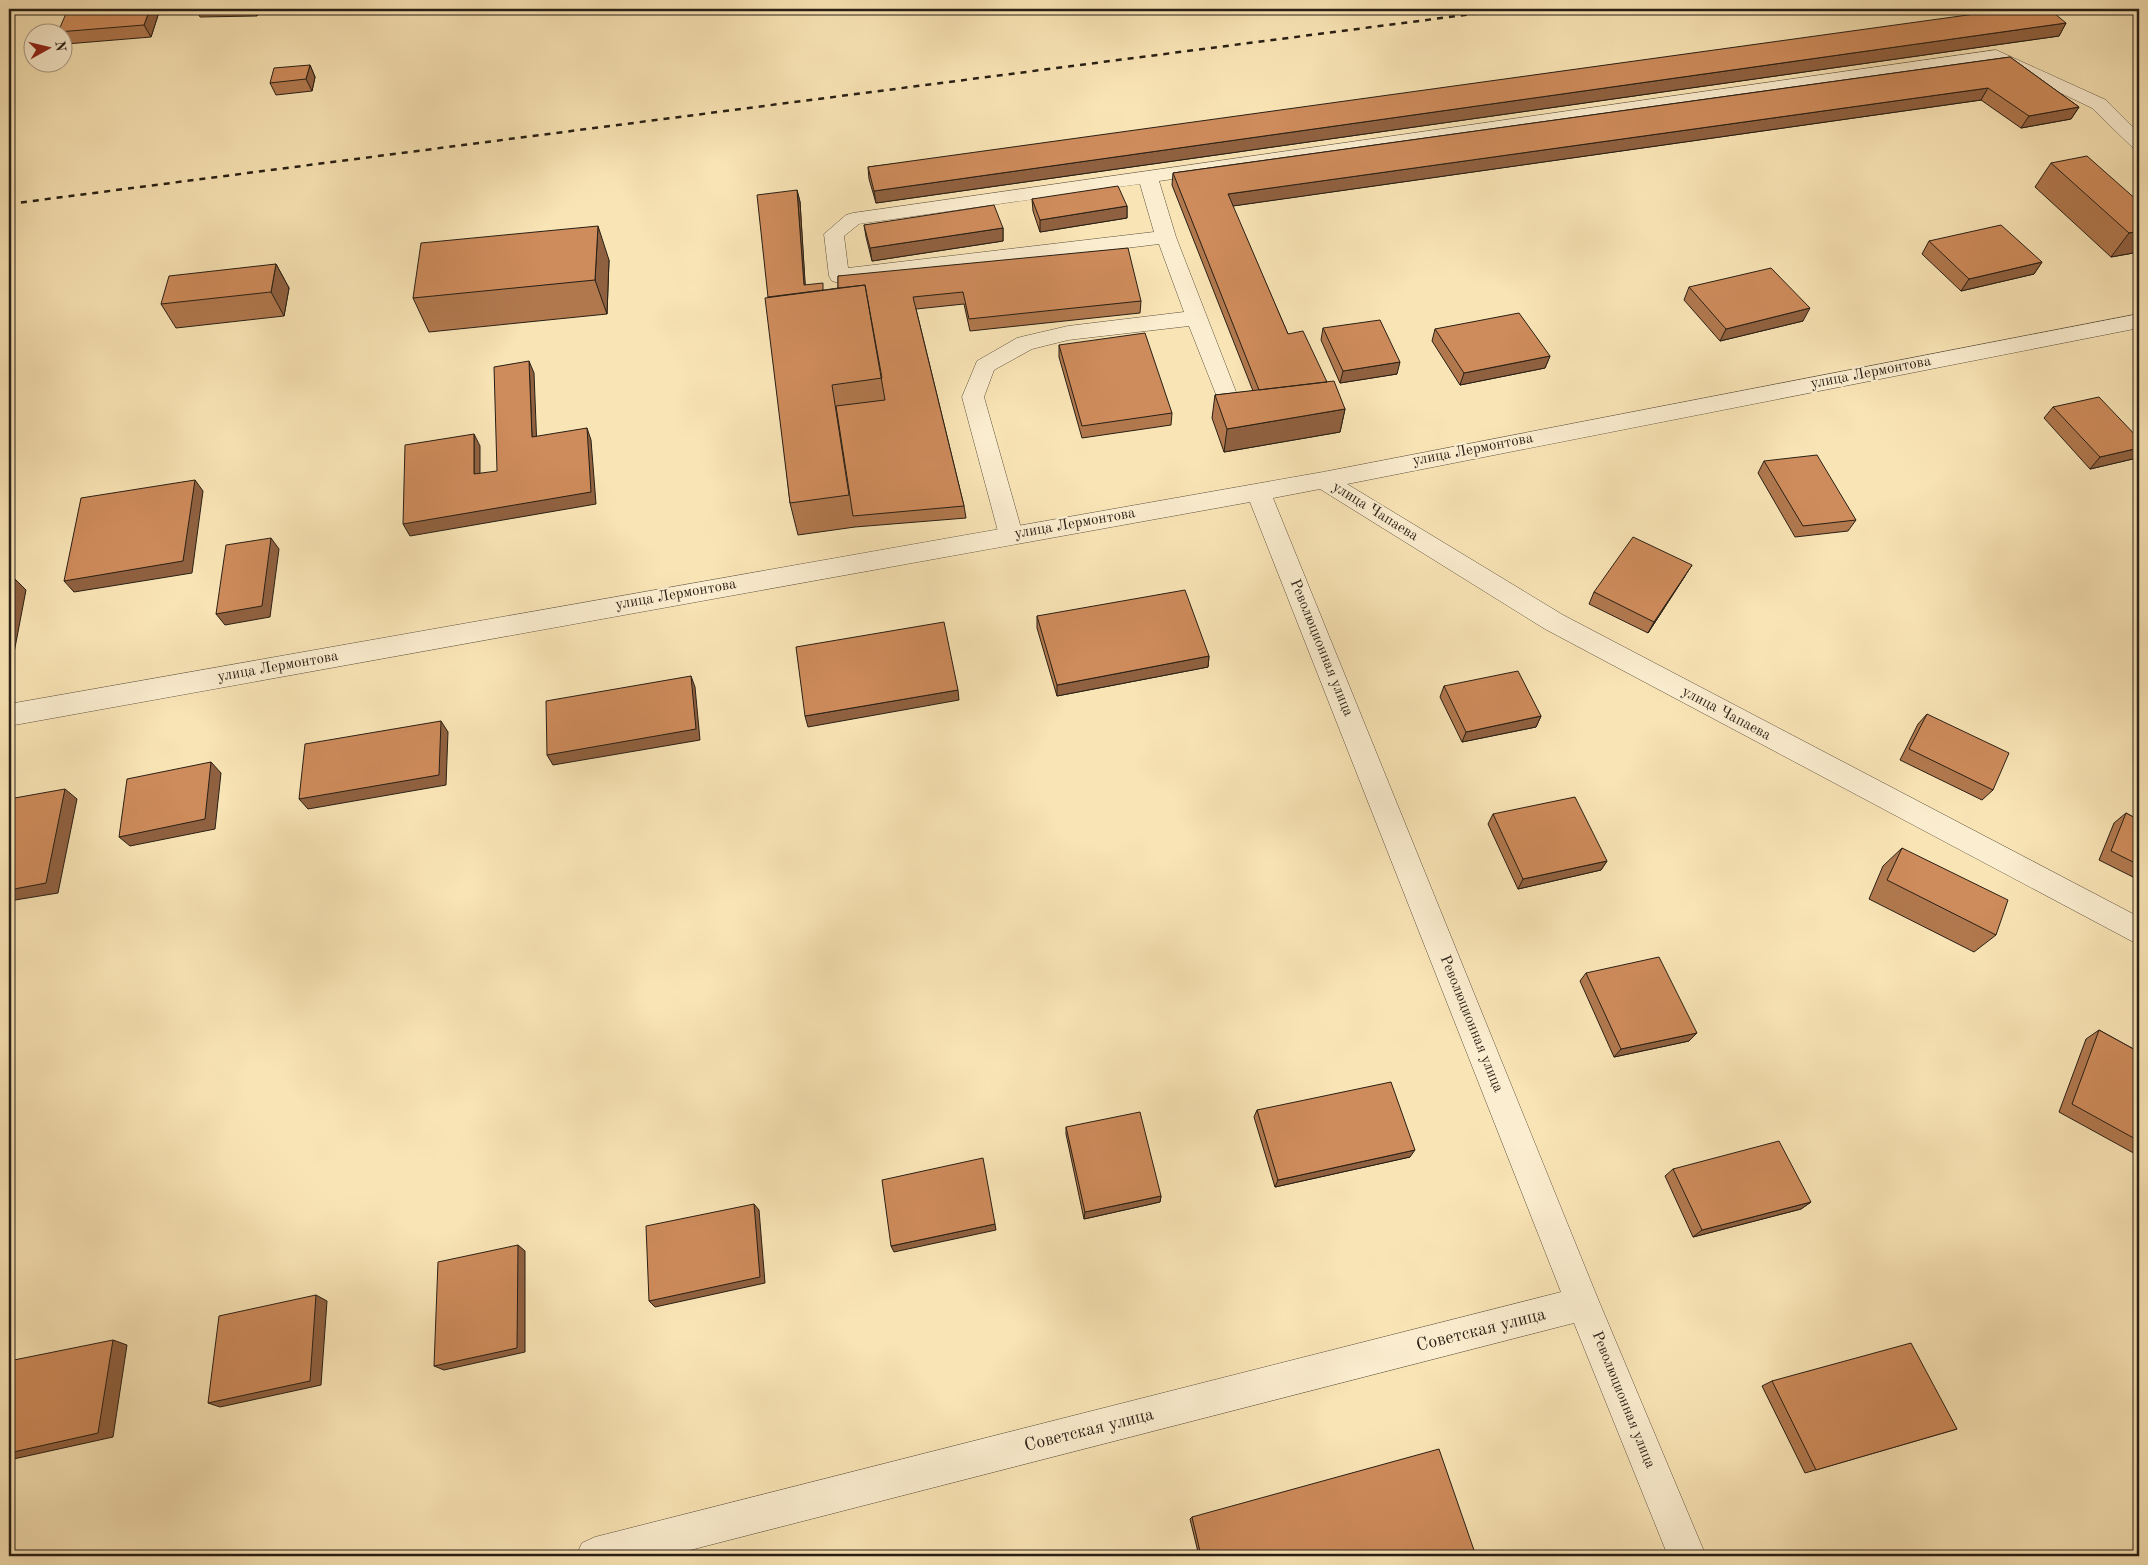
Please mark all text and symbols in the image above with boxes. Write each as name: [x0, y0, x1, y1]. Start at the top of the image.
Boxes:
north arrow: [22, 22, 72, 72]
text: N: [52, 40, 68, 53]
street label: улица Лермонтова: [1810, 354, 1933, 392]
street label: улица Лермонтова: [1412, 431, 1535, 469]
street label: улица Чапаева: [1329, 480, 1421, 545]
street label: улица Лермонтова: [1013, 506, 1137, 542]
street label: улица Лермонтова: [614, 577, 738, 613]
street label: Революционная улица: [1287, 577, 1356, 719]
street label: улица Лермонтова: [216, 649, 340, 685]
street label: улица Чапаева: [1679, 684, 1773, 744]
street label: Революционная улица: [1437, 953, 1506, 1095]
street label: Советская улица: [1414, 1305, 1548, 1355]
street label: Революционная улица: [1589, 1329, 1658, 1471]
street label: Советская улица: [1022, 1405, 1156, 1455]

